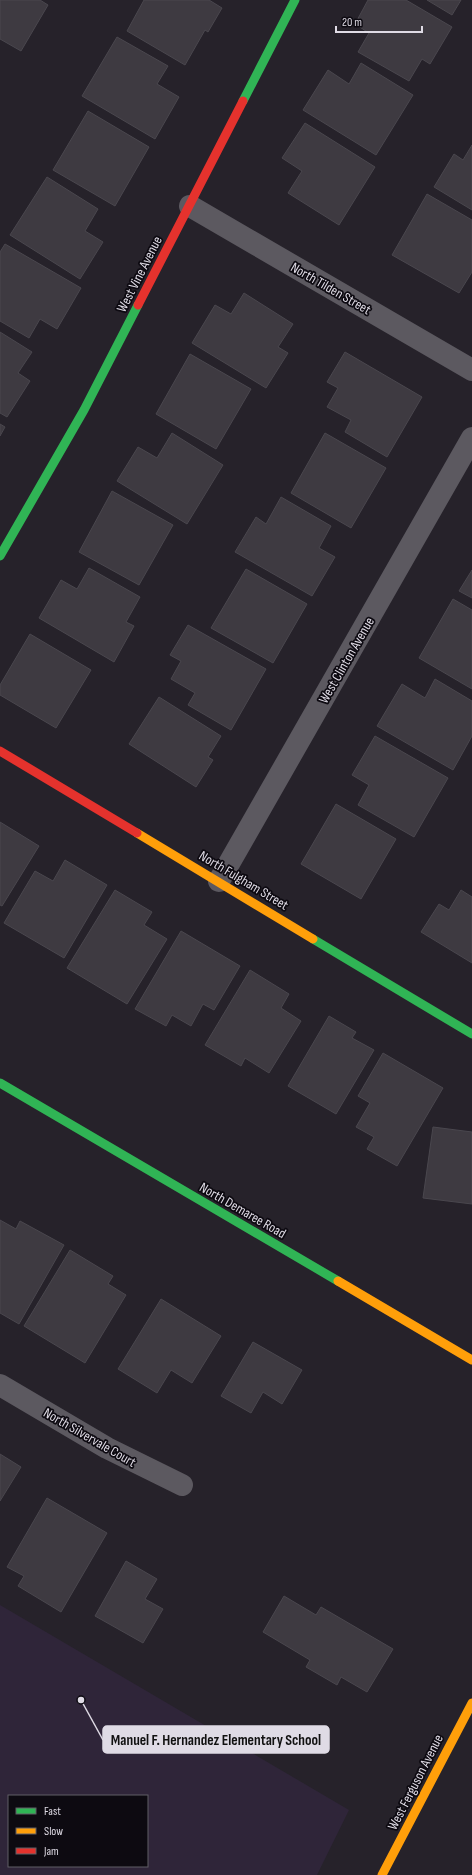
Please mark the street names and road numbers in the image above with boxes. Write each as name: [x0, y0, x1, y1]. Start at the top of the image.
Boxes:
street label: West Vine Avenue: [113, 233, 166, 315]
street label: North Tilden Street: [288, 259, 374, 318]
street label: West Clinton Avenue: [315, 614, 378, 706]
street label: North Fulgham Street: [196, 847, 291, 914]
street label: North Demaree Road: [196, 1179, 289, 1242]
street label: North Silvervale Court: [41, 1404, 139, 1471]
street label: West Ferguson Avenue: [384, 1732, 447, 1833]

